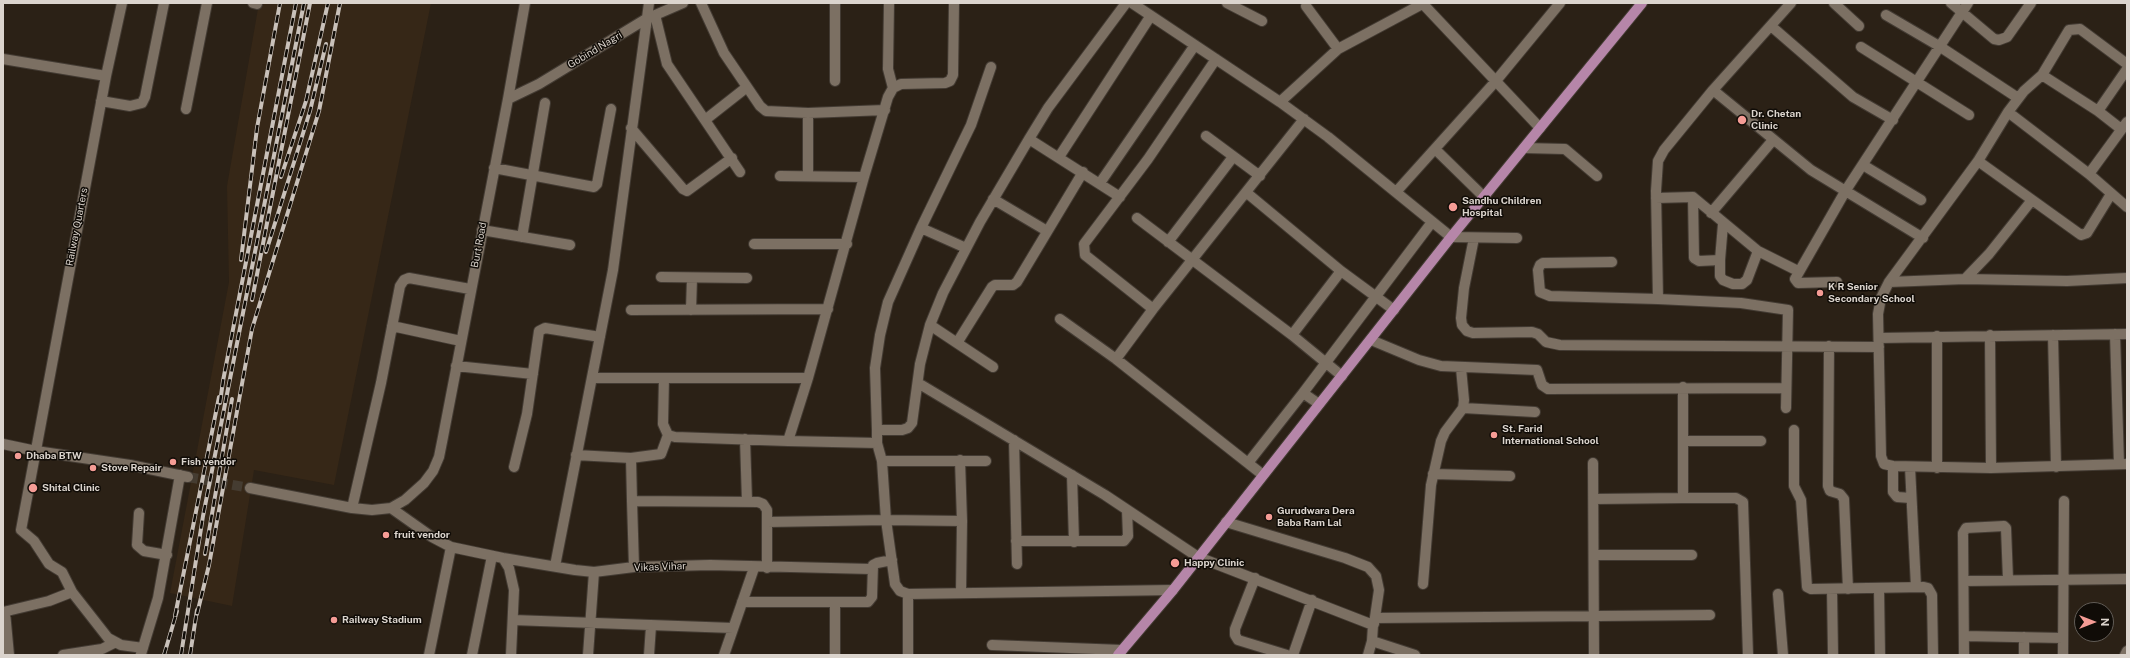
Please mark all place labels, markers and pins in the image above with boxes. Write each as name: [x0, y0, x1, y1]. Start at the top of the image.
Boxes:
place label: Dr. Chetan Clinic: [1751, 108, 1801, 132]
marker: Dr. Chetan Clinic: [1736, 114, 1748, 126]
place label: Sandhu Children Hospital: [1462, 195, 1541, 218]
marker: Sandhu Children Hospital: [1447, 201, 1459, 213]
place label: K R Senior Secondary School: [1828, 281, 1915, 304]
marker: K R Senior Secondary School: [1815, 288, 1825, 298]
place label: St. Farid International School: [1502, 423, 1599, 446]
marker: St. Farid International School: [1489, 430, 1499, 440]
place label: Dhaba BTW: [26, 450, 82, 462]
marker: Dhaba BTW: [13, 451, 23, 461]
place label: Fish vendor: [181, 456, 236, 468]
marker: Fish vendor: [168, 457, 178, 467]
place label: Stove Repair: [101, 462, 162, 474]
marker: Stove Repair: [88, 463, 98, 473]
marker: Shital Clinic: [27, 482, 39, 494]
place label: Shital Clinic: [42, 482, 100, 494]
place label: Gurudwara Dera Baba Ram Lal: [1277, 505, 1355, 528]
marker: Gurudwara Dera Baba Ram Lal: [1264, 512, 1274, 522]
place label: fruit vendor: [394, 529, 450, 541]
marker: fruit vendor: [381, 530, 391, 540]
marker: Happy Clinic: [1169, 557, 1181, 569]
place label: Happy Clinic: [1184, 557, 1244, 569]
place label: Railway Stadium: [342, 614, 422, 626]
marker: Railway Stadium: [329, 615, 339, 625]

